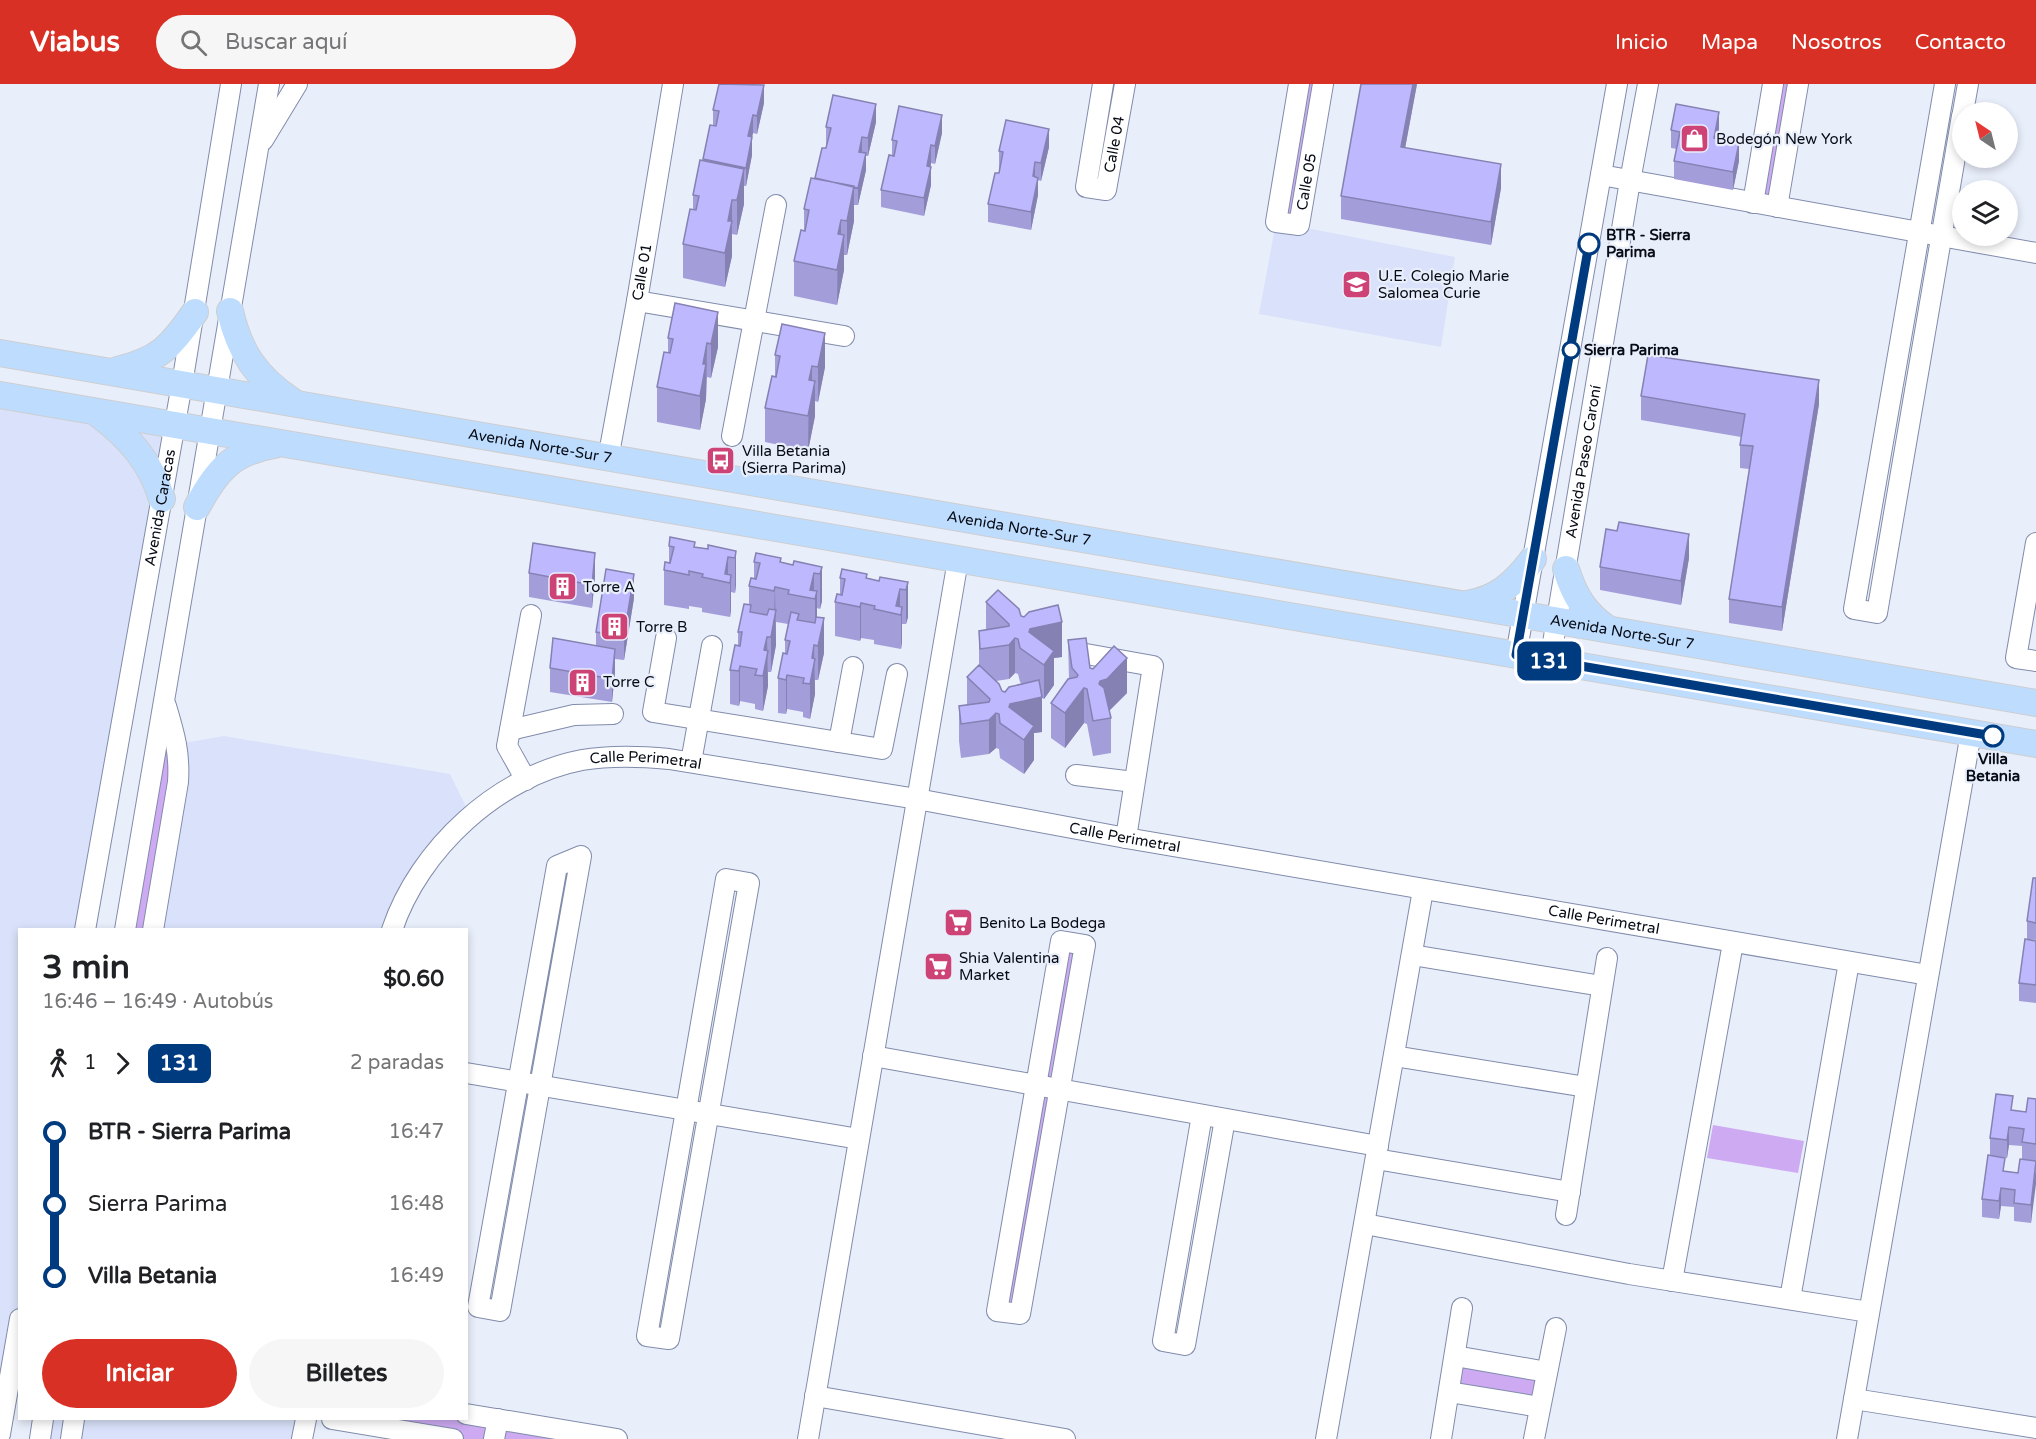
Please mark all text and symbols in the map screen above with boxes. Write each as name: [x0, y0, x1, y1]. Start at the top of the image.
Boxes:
search box: [156, 15, 576, 69]
text: Viabus: [30, 25, 120, 59]
icon: search: [177, 26, 210, 59]
text: Buscar aquí: [225, 29, 347, 55]
text: Inicio: [1615, 30, 1668, 55]
text: Mapa: [1701, 30, 1758, 55]
text: Nosotros: [1791, 30, 1882, 55]
text: Contacto: [1915, 30, 2006, 55]
north arrow: [1952, 102, 2018, 168]
map controls: [1952, 102, 2018, 246]
street label: Calle 04: [1100, 114, 1128, 174]
shop icon: Bodegón New York: [1679, 123, 1711, 155]
place label: Bodegón New York: [1716, 130, 1853, 148]
street label: Calle 05: [1293, 152, 1320, 212]
button: layers: [1952, 180, 2018, 246]
place label: BTR - Sierra Parima: [1606, 226, 1691, 261]
marker: BTR - Sierra Parima: [1578, 233, 1600, 255]
street label: Calle 01: [628, 242, 655, 302]
place label: U.E. Colegio Marie Salomea Curie: [1378, 267, 1509, 302]
school or university icon: U.E. Colegio Marie Salomea Curie: [1341, 269, 1373, 301]
marker: Sierra Parima: [1562, 341, 1580, 359]
place label: Sierra Parima: [1584, 341, 1679, 359]
street label: Avenida Paseo Caroní: [1562, 384, 1605, 540]
street label: Avenida Norte-Sur 7: [467, 425, 613, 467]
place label: Villa Betania (Sierra Parima): [742, 442, 846, 477]
bus stop icon: Villa Betania (Sierra Parima): [705, 444, 737, 476]
street label: Avenida Caracas: [141, 448, 179, 567]
street label: Avenida Norte-Sur 7: [946, 507, 1092, 549]
building icon: Torre A: [546, 571, 578, 603]
place label: Torre A: [583, 578, 635, 596]
building icon: Torre B: [599, 611, 631, 643]
street label: Avenida Norte-Sur 7: [1549, 611, 1696, 653]
place label: Torre B: [636, 618, 687, 636]
line badge: 131: [1514, 642, 1584, 680]
text: 131: [1529, 649, 1569, 674]
building icon: Torre C: [566, 666, 598, 698]
place label: Torre C: [603, 673, 654, 691]
marker: Villa Betania: [1982, 725, 2004, 747]
street label: Calle Perimetral: [589, 747, 703, 773]
place label: Villa Betania: [1966, 750, 2020, 785]
street label: Calle Perimetral: [1068, 819, 1182, 856]
street label: Calle Perimetral: [1547, 901, 1661, 938]
supermarket icon: Benito La Bodega: [942, 907, 974, 939]
place label: Benito La Bodega: [979, 914, 1106, 932]
text: 3 min: [42, 948, 130, 987]
place label: Shia Valentina Market: [959, 949, 1060, 984]
supermarket icon: Shia Valentina Market: [922, 951, 954, 983]
text: $0.60: [383, 966, 444, 992]
text: 16:46 – 16:49 · Autobús: [42, 990, 273, 1014]
icon: walk: [42, 1047, 75, 1080]
icon: forward: [106, 1047, 139, 1080]
text: 1: [84, 1051, 97, 1075]
text: 131: [160, 1051, 199, 1076]
text: 2 paradas: [350, 1051, 444, 1075]
text: BTR - Sierra Parima: [88, 1119, 291, 1145]
text: 16:47: [389, 1120, 444, 1144]
text: Sierra Parima: [88, 1191, 227, 1217]
text: 16:48: [389, 1192, 444, 1216]
text: Villa Betania: [88, 1263, 217, 1289]
text: 16:49: [389, 1264, 444, 1288]
button: Iniciar: [42, 1339, 237, 1408]
button: Billetes: [249, 1339, 444, 1408]

